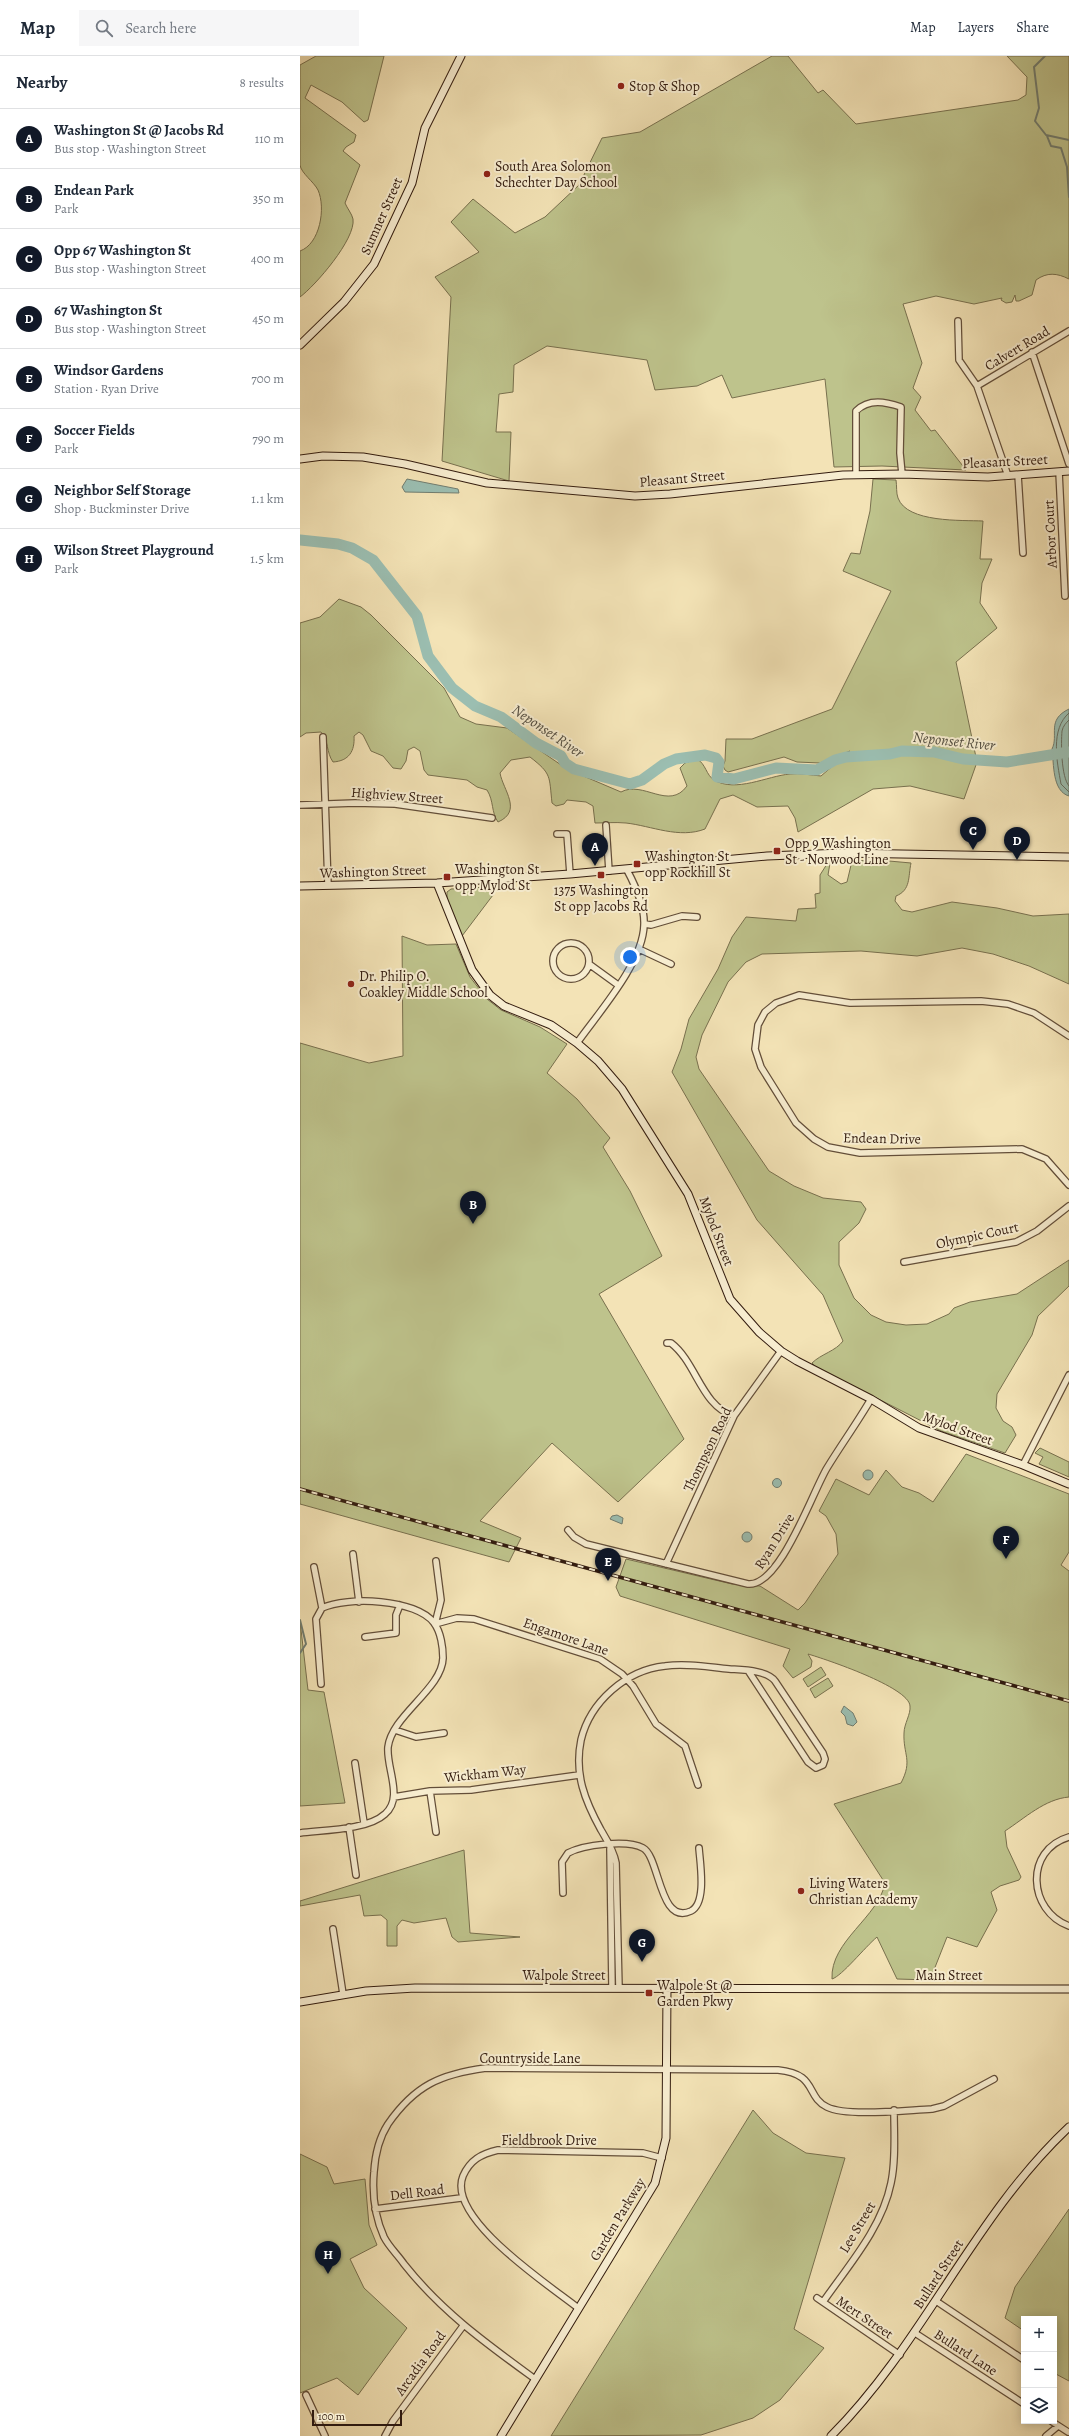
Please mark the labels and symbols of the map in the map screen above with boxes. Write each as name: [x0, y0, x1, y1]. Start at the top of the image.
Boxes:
place label: Stop & Shop: [629, 77, 700, 96]
marker: Stop & Shop: [616, 81, 626, 91]
place label: South Area Solomon Schechter Day School: [495, 157, 618, 192]
marker: South Area Solomon Schechter Day School: [482, 169, 492, 179]
street label: Sumner Street: [356, 174, 407, 258]
street label: Calvert Road: [981, 321, 1054, 375]
street label: Pleasant Street: [962, 450, 1049, 473]
street label: Pleasant Street: [639, 465, 726, 492]
street label: Arbor Court: [1039, 499, 1062, 570]
water label: Neponset River: [508, 700, 588, 763]
water label: Neponset River: [912, 727, 997, 755]
street label: Highview Street: [350, 783, 444, 808]
pin: C: [960, 817, 986, 850]
pin: D: [1004, 827, 1030, 860]
pin: A: [582, 833, 608, 866]
place label: Opp 9 Washington St - Norwood Line: [785, 834, 891, 869]
marker: Opp 9 Washington St - Norwood Line: [772, 846, 782, 856]
place label: Washington St opp Rockhill St: [644, 847, 731, 882]
marker: Washington St opp Rockhill St: [632, 859, 642, 869]
street label: Washington Street: [318, 860, 427, 883]
place label: Washington St opp Mylod St: [454, 860, 540, 895]
marker: 1375 Washington St opp Jacobs Rd: [596, 870, 606, 880]
marker: Washington St opp Mylod St: [442, 872, 452, 882]
place label: 1375 Washington St opp Jacobs Rd: [554, 881, 649, 916]
your location: [620, 947, 640, 967]
place label: Dr. Philip O. Coakley Middle School: [359, 967, 488, 1002]
marker: Dr. Philip O. Coakley Middle School: [346, 979, 356, 989]
street label: Endean Drive: [843, 1128, 921, 1149]
pin: B: [460, 1191, 486, 1224]
street label: Mylod Street: [695, 1194, 739, 1269]
street label: Olympic Court: [934, 1217, 1021, 1254]
street label: Thompson Road: [679, 1403, 736, 1495]
street label: Mylod Street: [920, 1407, 996, 1450]
street label: Ryan Drive: [750, 1510, 799, 1573]
pin: F: [993, 1526, 1019, 1559]
pin: E: [595, 1548, 621, 1581]
street label: Engamore Lane: [521, 1613, 611, 1660]
street label: Wickham Way: [442, 1760, 528, 1787]
place label: Living Waters Christian Academy: [809, 1874, 918, 1909]
marker: Living Waters Christian Academy: [796, 1886, 806, 1896]
pin: G: [629, 1929, 655, 1962]
street label: Walpole Street: [521, 1966, 606, 1985]
street label: Main Street: [915, 1966, 983, 1985]
place label: Walpole St @ Garden Pkwy: [656, 1976, 734, 2011]
marker: Walpole St @ Garden Pkwy: [644, 1988, 654, 1998]
street label: Countryside Lane: [480, 2049, 580, 2068]
street label: Fieldbrook Drive: [501, 2131, 597, 2150]
street label: Garden Parkway: [585, 2174, 650, 2264]
street label: Dell Road: [389, 2180, 446, 2205]
street label: Lee Street: [835, 2198, 880, 2257]
street label: Bullard Street: [909, 2236, 968, 2313]
pin: H: [315, 2241, 341, 2274]
street label: Mert Street: [832, 2291, 897, 2344]
street label: Bullard Lane: [930, 2325, 1001, 2380]
street label: Arcadia Road: [390, 2327, 451, 2400]
scale bar: [312, 2408, 402, 2427]

